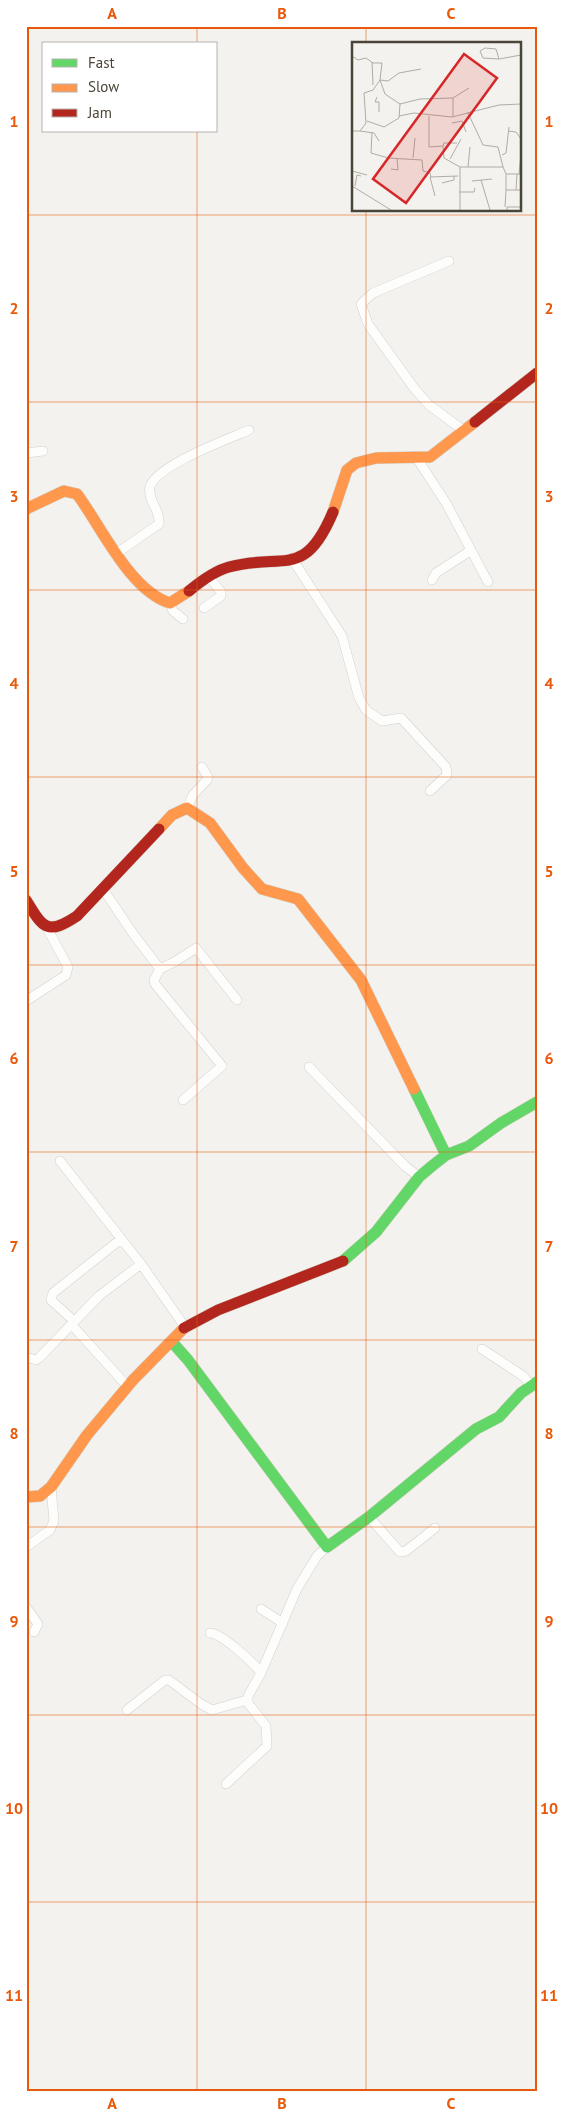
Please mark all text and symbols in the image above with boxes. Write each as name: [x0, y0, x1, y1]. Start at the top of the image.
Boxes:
text: A: [107, 3, 117, 23]
text: B: [277, 3, 287, 23]
text: C: [447, 3, 456, 23]
legend: [42, 42, 218, 132]
inset map: [352, 42, 520, 211]
text: Fast: [88, 53, 115, 72]
text: Slow: [88, 77, 119, 96]
text: Jam: [87, 103, 112, 122]
text: 1: [9, 111, 19, 131]
text: 1: [544, 111, 554, 131]
text: 2: [9, 298, 19, 318]
text: 2: [544, 298, 554, 318]
text: 3: [9, 486, 19, 506]
text: 3: [544, 486, 554, 506]
text: 4: [9, 673, 19, 693]
text: 4: [544, 673, 554, 693]
text: 5: [9, 861, 19, 881]
text: 5: [544, 861, 554, 881]
text: 6: [9, 1048, 19, 1068]
text: 6: [544, 1048, 554, 1068]
text: 7: [9, 1236, 19, 1256]
text: 7: [544, 1236, 554, 1256]
text: 8: [9, 1423, 19, 1443]
text: 8: [544, 1423, 554, 1443]
text: 9: [9, 1611, 19, 1631]
text: 9: [544, 1611, 554, 1631]
text: 10: [5, 1798, 23, 1818]
text: 10: [540, 1798, 558, 1818]
text: 11: [5, 1985, 23, 2005]
text: 11: [540, 1985, 558, 2005]
text: A: [107, 2093, 117, 2113]
text: B: [277, 2093, 287, 2113]
text: C: [447, 2093, 456, 2113]

